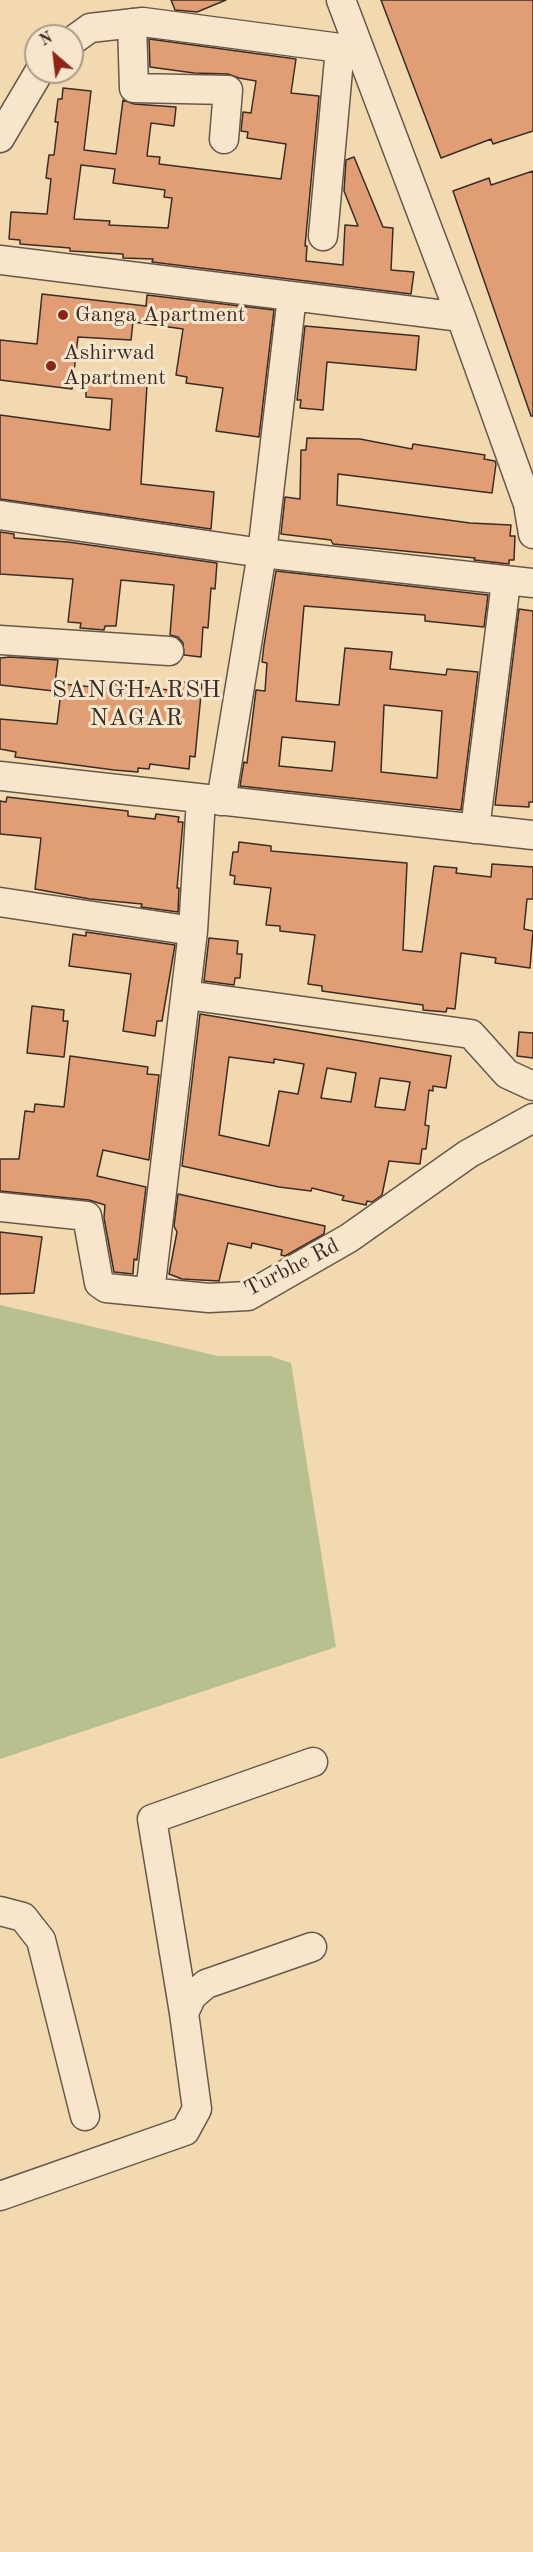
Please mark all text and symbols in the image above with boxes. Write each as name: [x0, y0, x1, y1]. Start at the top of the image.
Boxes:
north arrow: [24, 24, 84, 84]
text: N: [37, 30, 56, 50]
place label: Ganga Apartment: [75, 302, 245, 328]
marker: Ganga Apartment: [56, 308, 70, 322]
place label: Ashirwad Apartment: [63, 340, 166, 392]
marker: Ashirwad Apartment: [44, 359, 58, 373]
district label: SANGHARSH NAGAR: [52, 677, 222, 733]
street label: Turbhe Rd: [240, 1233, 344, 1303]

